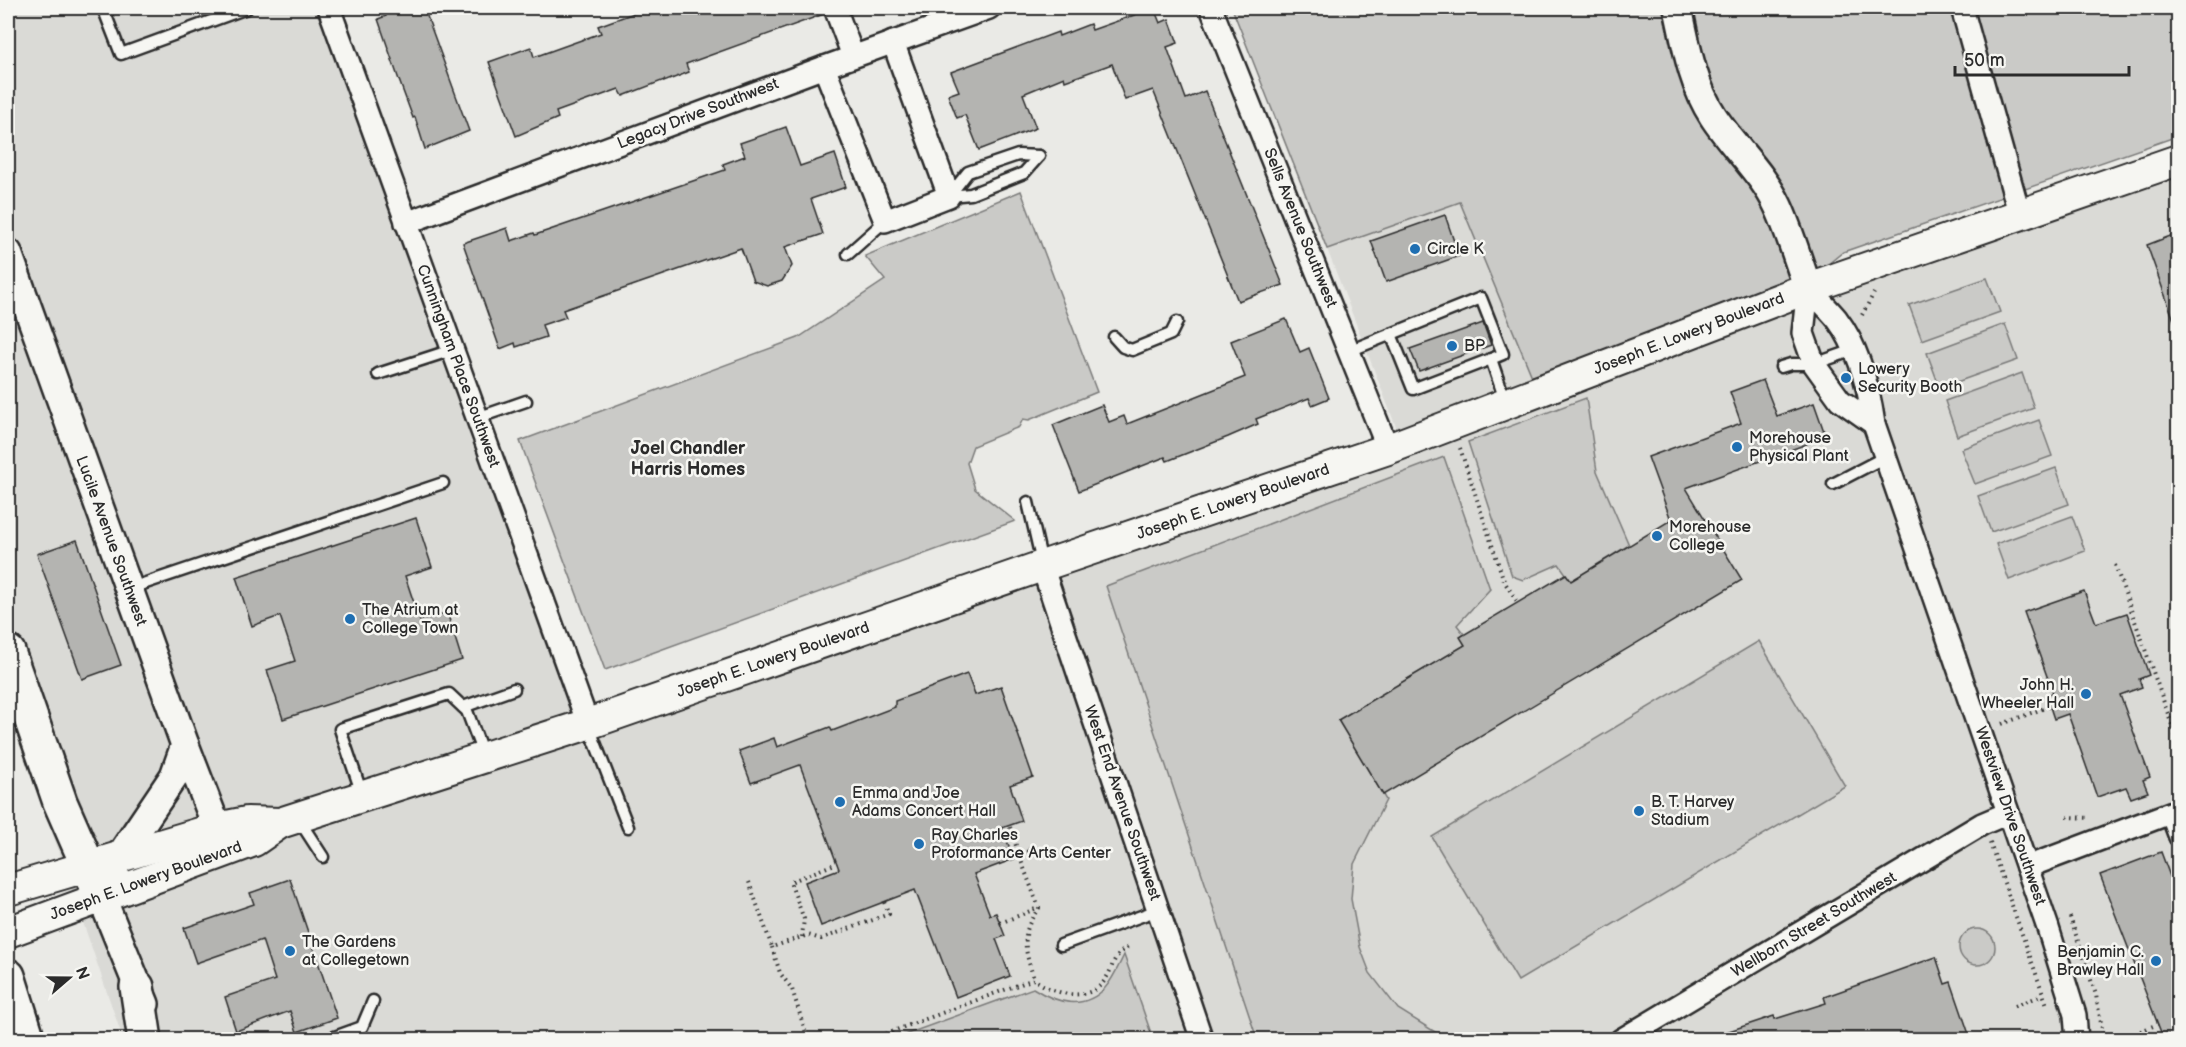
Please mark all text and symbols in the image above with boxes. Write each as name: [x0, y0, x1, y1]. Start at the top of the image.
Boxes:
scale bar: [1955, 39, 2129, 77]
text: 50 m: [1964, 50, 2005, 71]
street label: Legacy Drive Southwest: [615, 74, 781, 154]
street label: Sells Avenue Southwest: [1259, 145, 1341, 311]
place label: Circle K: [1427, 240, 1484, 259]
marker: Circle K: [1408, 242, 1422, 256]
street label: Cunningham Place Southwest: [412, 262, 504, 470]
street label: Joseph E. Lowery Boulevard: [1591, 289, 1787, 379]
place label: BP: [1464, 337, 1485, 356]
marker: BP: [1445, 339, 1459, 353]
place label: Lowery Security Booth: [1858, 360, 1962, 397]
marker: Lowery Security Booth: [1839, 371, 1853, 385]
place label: Morehouse Physical Plant: [1749, 429, 1849, 466]
district label: Joel Chandler Harris Homes: [631, 438, 746, 480]
marker: Morehouse Physical Plant: [1730, 440, 1744, 454]
street label: Lucile Avenue Southwest: [71, 453, 151, 629]
street label: Joseph E. Lowery Boulevard: [1134, 460, 1332, 544]
place label: Morehouse College: [1669, 518, 1751, 555]
marker: Morehouse College: [1650, 529, 1664, 543]
place label: The Atrium at College Town: [362, 601, 459, 638]
marker: The Atrium at College Town: [343, 612, 357, 626]
street label: Joseph E. Lowery Boulevard: [674, 618, 872, 702]
place label: John H. Wheeler Hall: [1981, 676, 2074, 713]
marker: John H. Wheeler Hall: [2079, 687, 2093, 701]
street label: West End Avenue Southwest: [1080, 703, 1164, 903]
street label: Westview Drive Southwest: [1970, 724, 2050, 908]
place label: Emma and Joe Adams Concert Hall: [852, 784, 996, 821]
place label: B. T. Harvey Stadium: [1651, 793, 1735, 830]
marker: Emma and Joe Adams Concert Hall: [833, 795, 847, 809]
marker: B. T. Harvey Stadium: [1632, 804, 1646, 818]
place label: Ray Charles Proformance Arts Center: [931, 826, 1111, 863]
street label: Joseph E. Lowery Boulevard: [47, 837, 245, 925]
marker: Ray Charles Proformance Arts Center: [912, 837, 926, 851]
street label: Wellborn Street Southwest: [1728, 868, 1900, 982]
place label: The Gardens at Collegetown: [302, 933, 409, 970]
place label: Benjamin C. Brawley Hall: [2057, 943, 2144, 980]
marker: The Gardens at Collegetown: [283, 944, 297, 958]
north arrow: [39, 948, 99, 1008]
marker: Benjamin C. Brawley Hall: [2149, 954, 2163, 968]
text: N: [71, 964, 93, 982]

